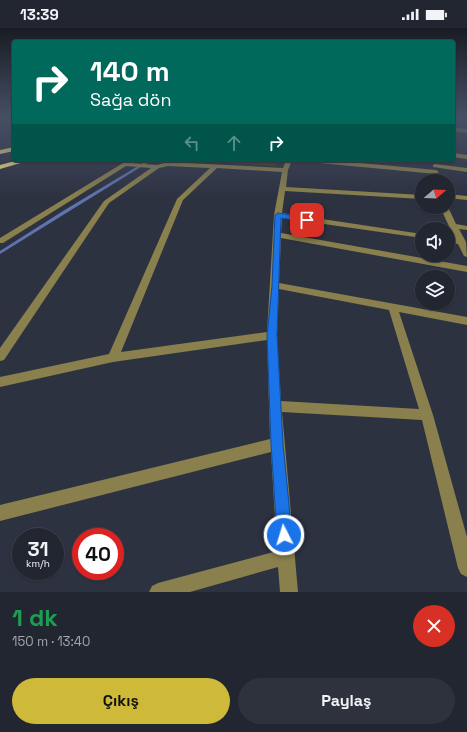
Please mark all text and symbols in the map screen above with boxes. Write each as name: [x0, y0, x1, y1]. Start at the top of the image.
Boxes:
text: 13:39: [20, 5, 59, 24]
text: 140 m: [90, 53, 170, 89]
icon: right: [24, 56, 76, 108]
text: Sağa dön: [90, 88, 171, 111]
icon: left: [181, 132, 203, 154]
icon: ahead: [223, 132, 245, 154]
icon: right: [265, 132, 287, 154]
north arrow: [415, 174, 455, 214]
map controls: [415, 174, 455, 310]
pin: [290, 203, 324, 237]
icon: arrive: [296, 209, 318, 231]
button: sound: [415, 222, 455, 262]
button: layers: [415, 270, 455, 310]
position arrow: [263, 514, 305, 556]
speed limit sign: 40: [72, 528, 124, 580]
text: 31: [28, 536, 48, 562]
text: km/h: [26, 557, 50, 570]
text: 1 dk: [12, 602, 58, 633]
button: close: [413, 605, 455, 647]
text: 150 m · 13:40: [12, 633, 90, 650]
button: Çıkış: [12, 678, 230, 724]
button: Paylaş: [238, 678, 455, 724]

